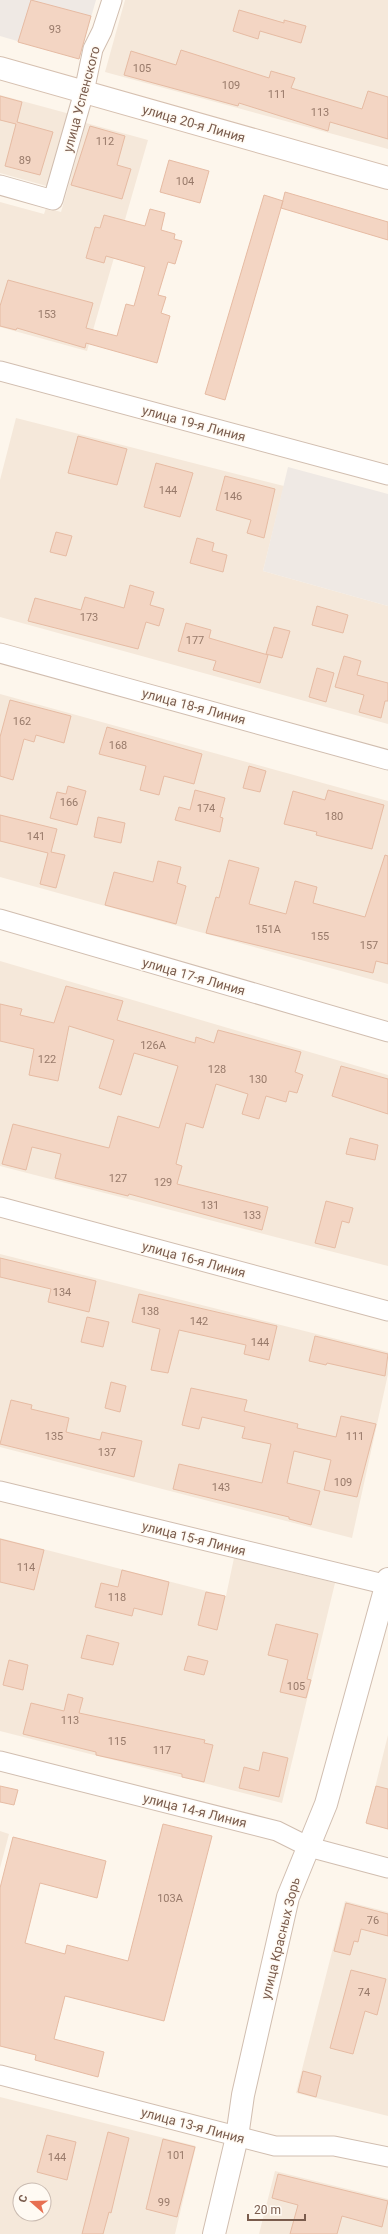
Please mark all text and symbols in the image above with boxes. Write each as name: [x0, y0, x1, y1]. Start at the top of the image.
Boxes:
house number: 93: [49, 23, 61, 36]
street label: улица Успенского: [60, 44, 103, 154]
house number: 105: [133, 62, 151, 75]
house number: 109: [222, 79, 240, 92]
house number: 111: [268, 88, 286, 101]
street label: улица 20-я Линия: [141, 102, 247, 145]
house number: 113: [311, 106, 329, 119]
house number: 112: [96, 135, 114, 148]
house number: 89: [19, 154, 31, 167]
house number: 104: [176, 175, 194, 188]
house number: 153: [38, 308, 56, 321]
street label: улица 19-я Линия: [141, 402, 247, 444]
house number: 144: [159, 484, 177, 497]
house number: 146: [224, 490, 242, 503]
house number: 173: [80, 611, 98, 624]
house number: 177: [186, 634, 204, 647]
street label: улица 18-я Линия: [141, 685, 247, 727]
house number: 162: [13, 715, 31, 728]
house number: 168: [109, 739, 127, 752]
house number: 166: [60, 796, 78, 809]
house number: 174: [197, 802, 215, 815]
house number: 180: [325, 810, 343, 823]
house number: 141: [27, 830, 45, 843]
house number: 151А: [255, 923, 282, 936]
house number: 155: [311, 930, 329, 943]
house number: 157: [360, 939, 378, 952]
street label: улица 17-я Линия: [141, 955, 247, 998]
house number: 126А: [140, 1039, 167, 1052]
house number: 122: [38, 1053, 56, 1066]
house number: 128: [208, 1063, 226, 1076]
house number: 130: [249, 1073, 267, 1086]
house number: 127: [109, 1172, 127, 1185]
house number: 129: [154, 1176, 172, 1189]
house number: 131: [201, 1199, 219, 1212]
house number: 133: [243, 1209, 261, 1222]
street label: улица 16-я Линия: [141, 1238, 247, 1280]
house number: 134: [53, 1286, 71, 1299]
house number: 138: [141, 1305, 159, 1318]
house number: 142: [190, 1315, 208, 1328]
house number: 144: [251, 1336, 269, 1349]
house number: 135: [45, 1430, 63, 1443]
house number: 111: [346, 1430, 364, 1443]
house number: 137: [98, 1446, 116, 1459]
house number: 109: [334, 1476, 352, 1489]
house number: 143: [212, 1481, 230, 1494]
street label: улица 15-я Линия: [140, 1518, 247, 1559]
house number: 114: [17, 1561, 35, 1574]
house number: 118: [108, 1591, 126, 1604]
house number: 105: [287, 1680, 305, 1693]
house number: 113: [61, 1714, 79, 1727]
house number: 115: [108, 1735, 126, 1748]
house number: 117: [153, 1744, 171, 1757]
street label: улица 14-я Линия: [141, 1790, 248, 1831]
street label: улица Красных Зорь: [258, 1876, 303, 2001]
house number: 103А: [157, 1892, 184, 1905]
house number: 76: [367, 1914, 379, 1927]
house number: 74: [358, 1986, 370, 1999]
street label: улица 13-я Линия: [140, 2104, 246, 2146]
house number: 101: [167, 2149, 185, 2162]
house number: 144: [48, 2151, 66, 2164]
north arrow: [12, 2182, 52, 2222]
text: С: [16, 2193, 30, 2204]
house number: 99: [158, 2196, 170, 2209]
scale bar: [248, 2196, 305, 2222]
text: 20 m: [254, 2203, 281, 2217]

